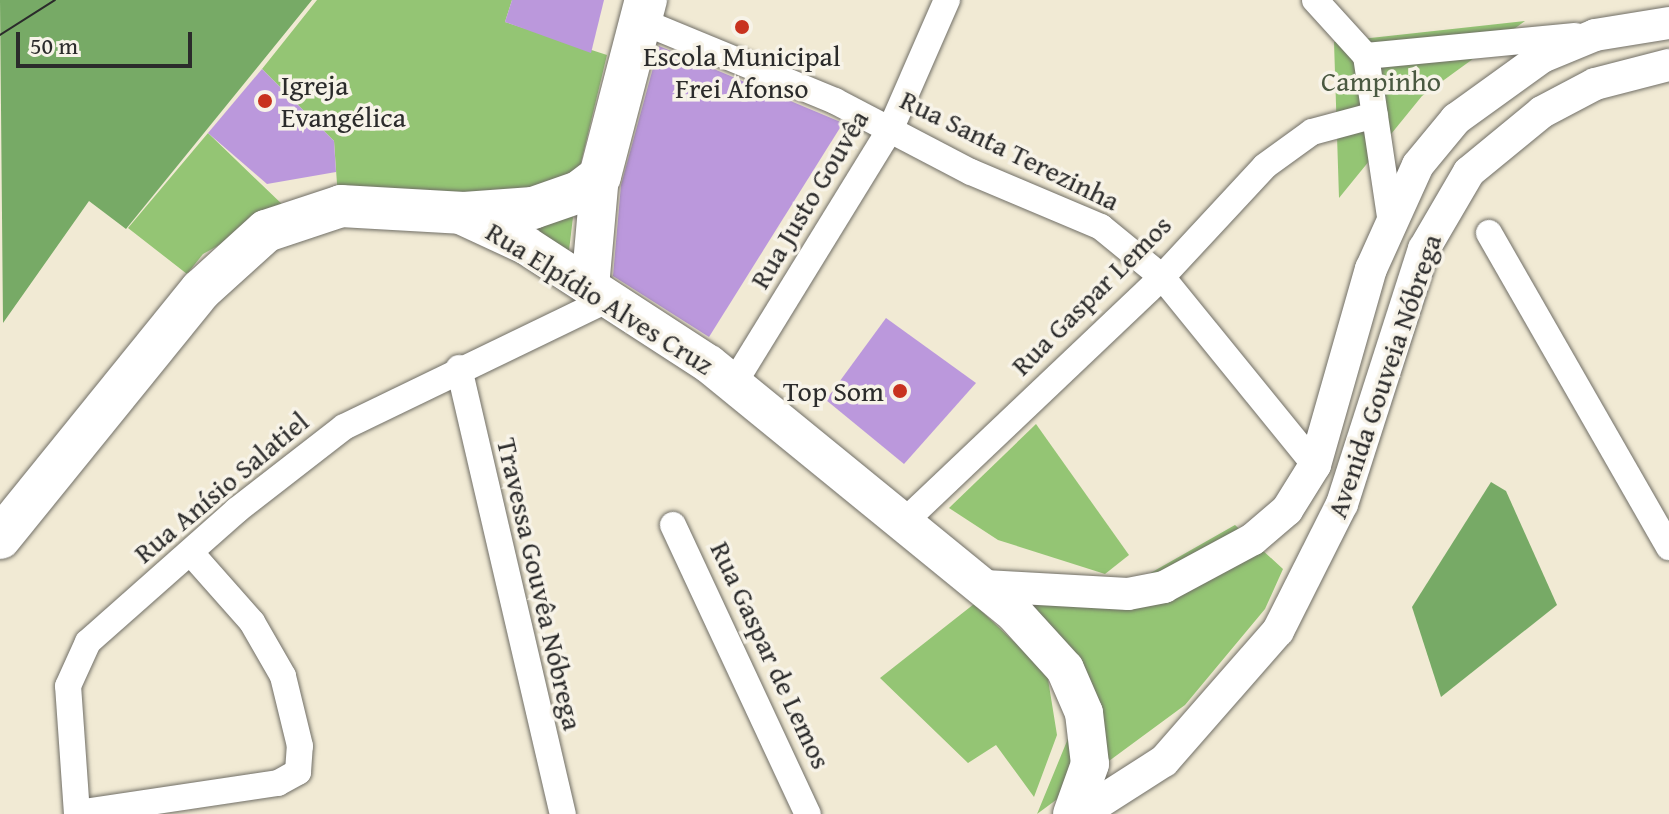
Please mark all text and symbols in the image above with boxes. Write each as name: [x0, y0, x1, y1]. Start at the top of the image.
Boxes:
scale bar: [20, 16, 196, 66]
marker: Escola Municipal Frei Afonso: [733, 18, 751, 36]
text: 50 m: [30, 28, 78, 63]
place label: Escola Municipal Frei Afonso: [643, 39, 841, 105]
park label: Campinho: [1321, 64, 1441, 98]
place label: Igreja Evangélica: [281, 68, 406, 134]
street label: Rua Santa Terezinha: [895, 82, 1125, 218]
marker: Igreja Evangélica: [256, 92, 274, 110]
street label: Rua Justo Gouvêa: [742, 104, 876, 294]
street label: Rua Gaspar Lemos: [1004, 208, 1178, 382]
street label: Rua Elpídio Alves Cruz: [480, 214, 720, 382]
street label: Avenida Gouveia Nóbrega: [1320, 230, 1448, 522]
place label: Top Som: [783, 374, 884, 408]
marker: Top Som: [891, 382, 909, 400]
street label: Rua Anísio Salatiel: [127, 404, 315, 570]
street label: Travessa Gouvêa Nóbrega: [490, 435, 590, 733]
street label: Rua Gaspar de Lemos: [704, 536, 838, 774]

